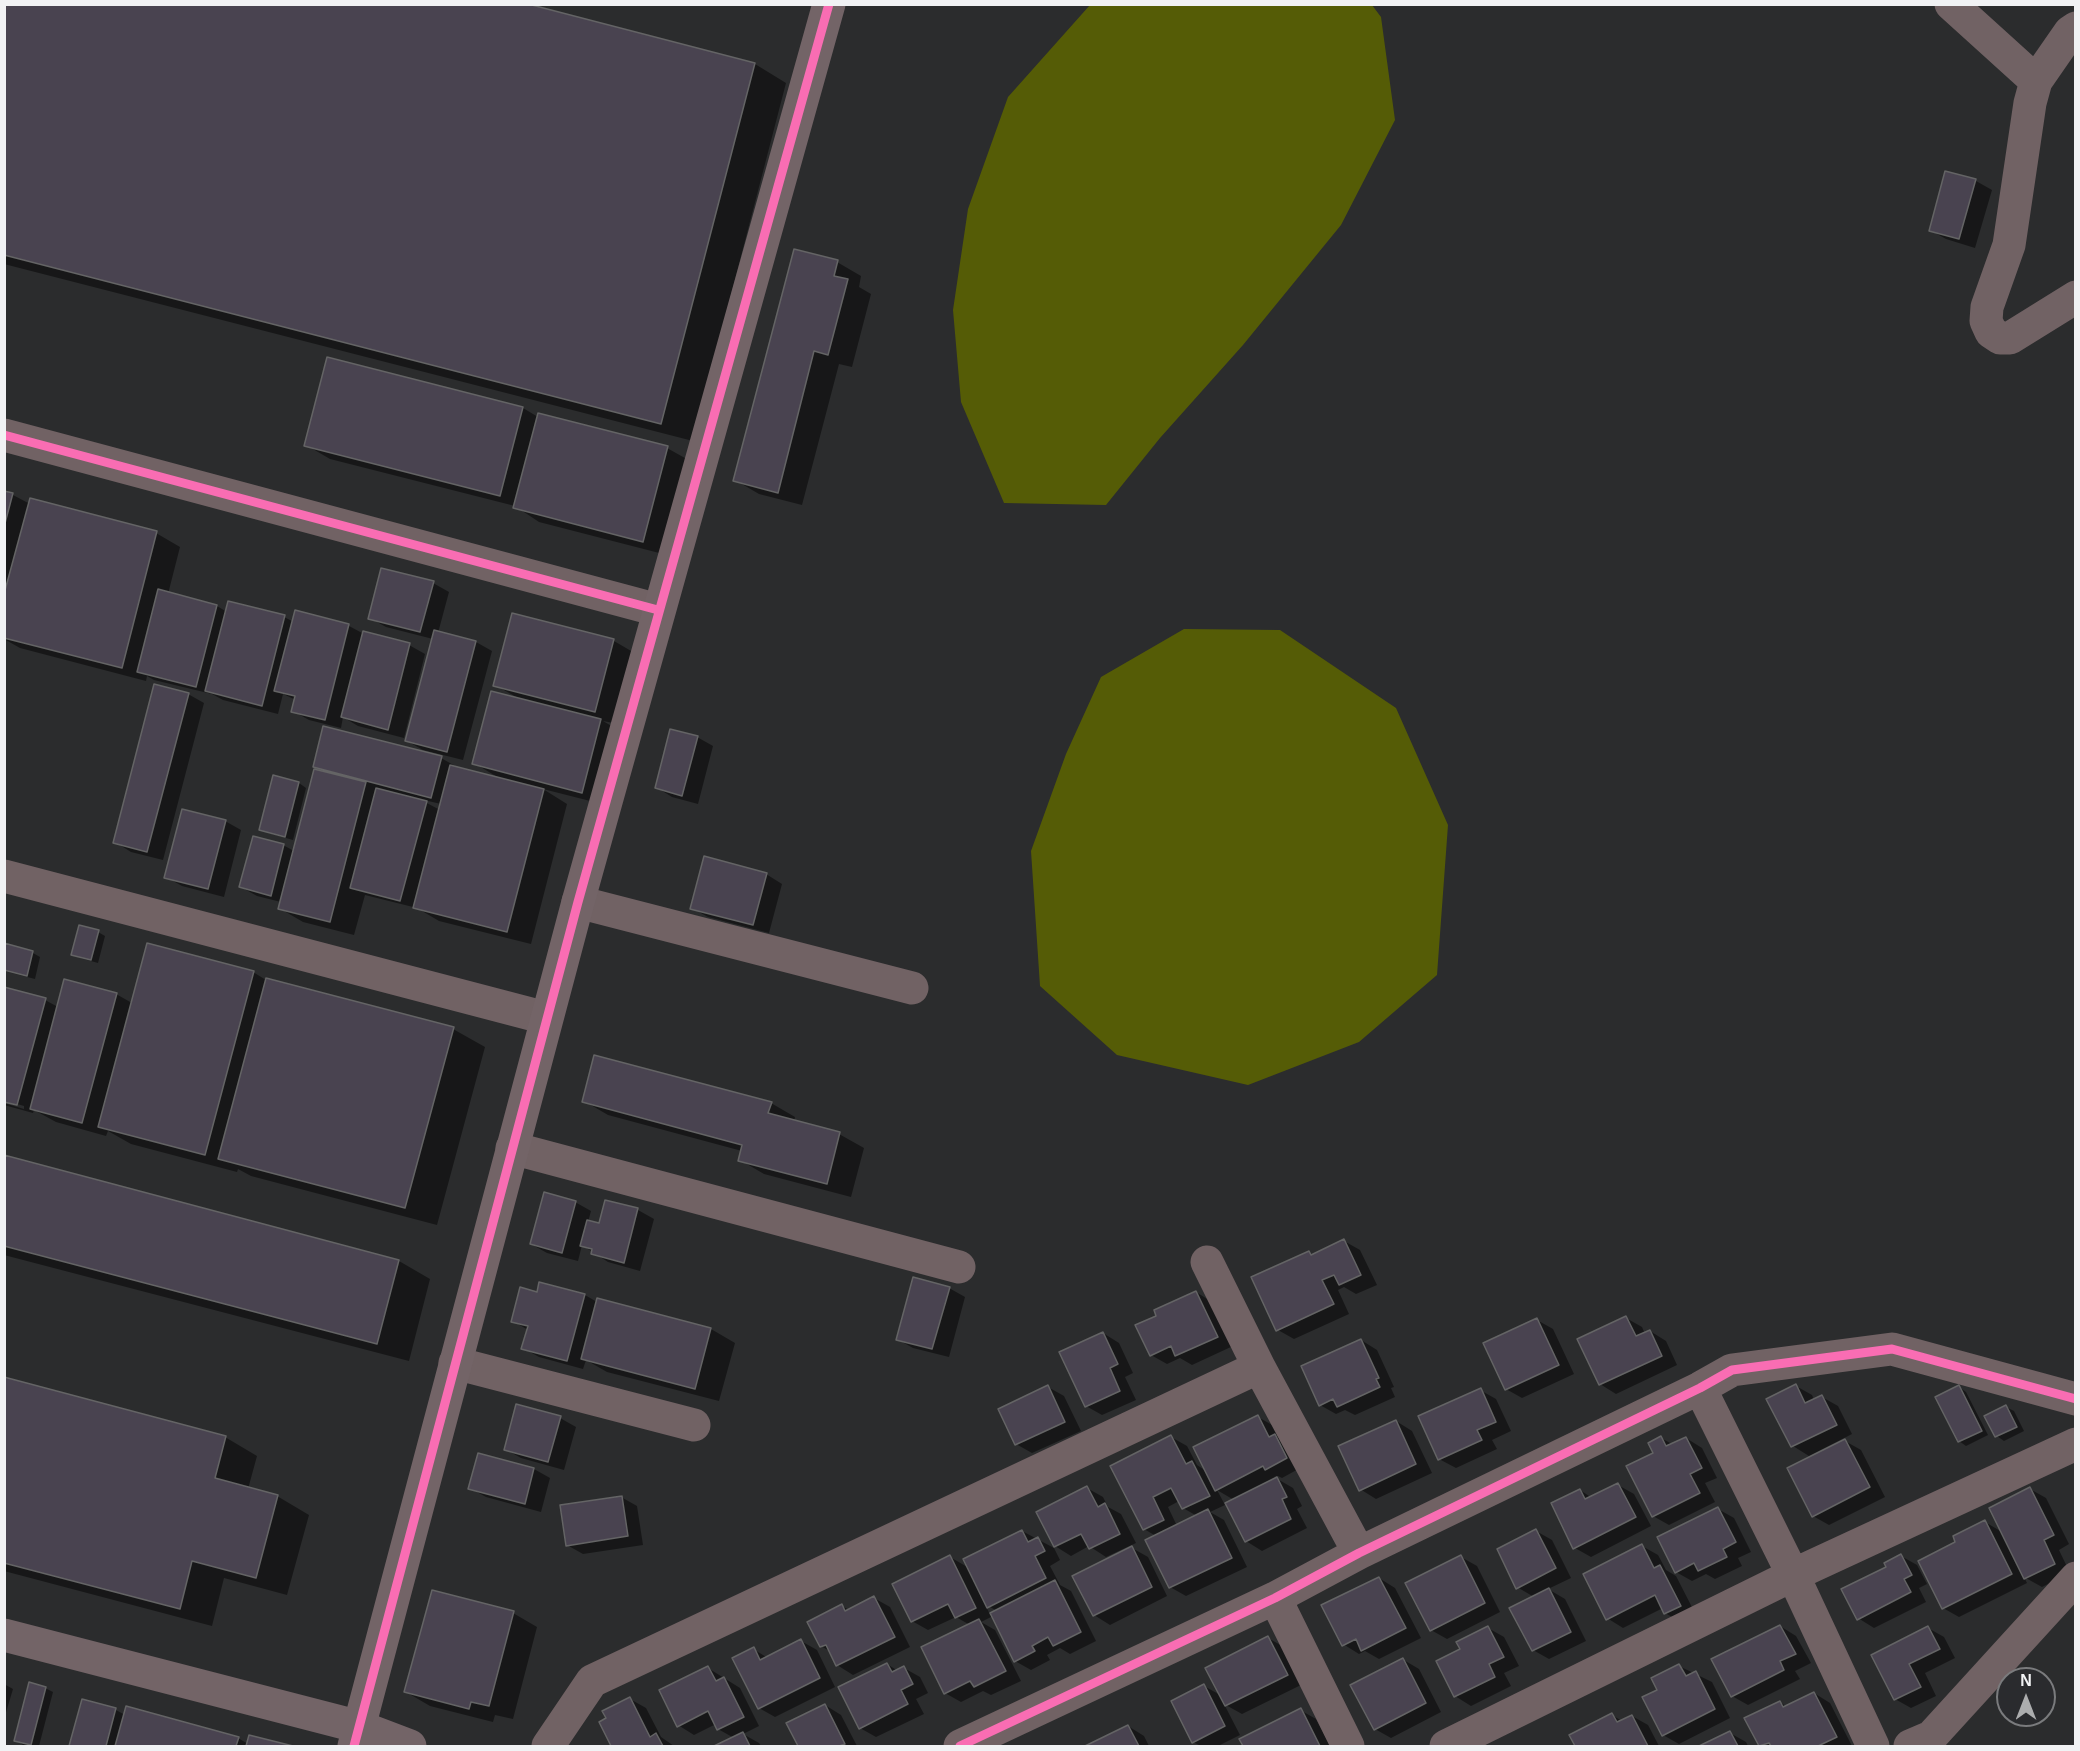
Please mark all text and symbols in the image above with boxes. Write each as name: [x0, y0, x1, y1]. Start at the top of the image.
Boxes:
north arrow: [1996, 1667, 2056, 1727]
text: N: [2020, 1672, 2032, 1689]

